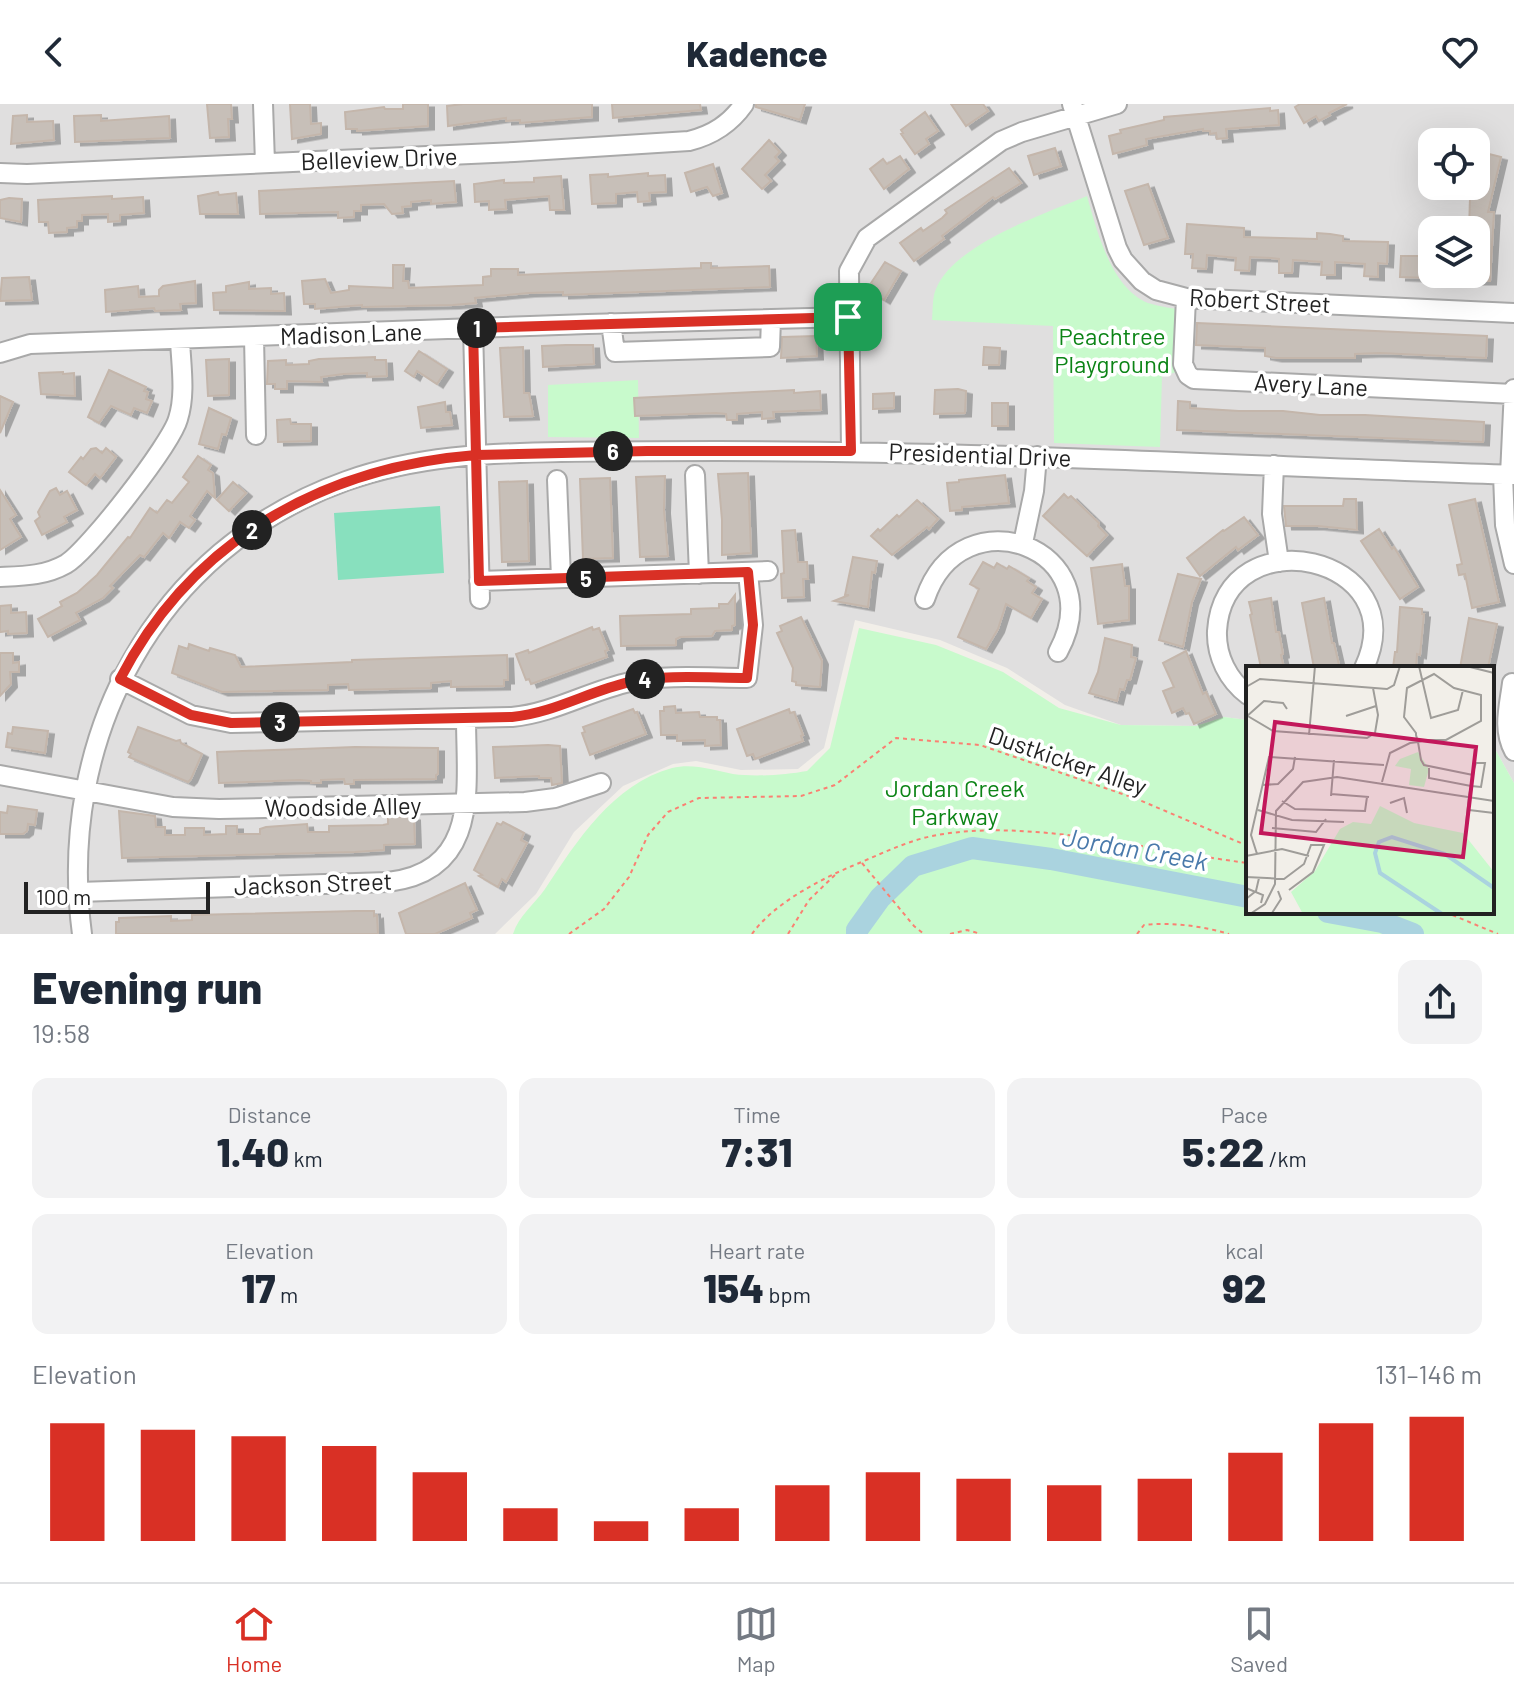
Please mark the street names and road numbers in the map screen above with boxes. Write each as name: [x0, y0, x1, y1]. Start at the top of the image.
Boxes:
street label: Belleview Drive: [300, 141, 458, 175]
street label: Robert Street: [1189, 282, 1331, 318]
street label: Madison Lane: [279, 316, 423, 350]
street label: Avery Lane: [1253, 367, 1369, 401]
street label: Presidential Drive: [888, 436, 1072, 472]
street label: Dustkicker Alley: [985, 719, 1151, 801]
street label: Woodside Alley: [264, 790, 422, 822]
street label: Jackson Street: [233, 866, 393, 900]

